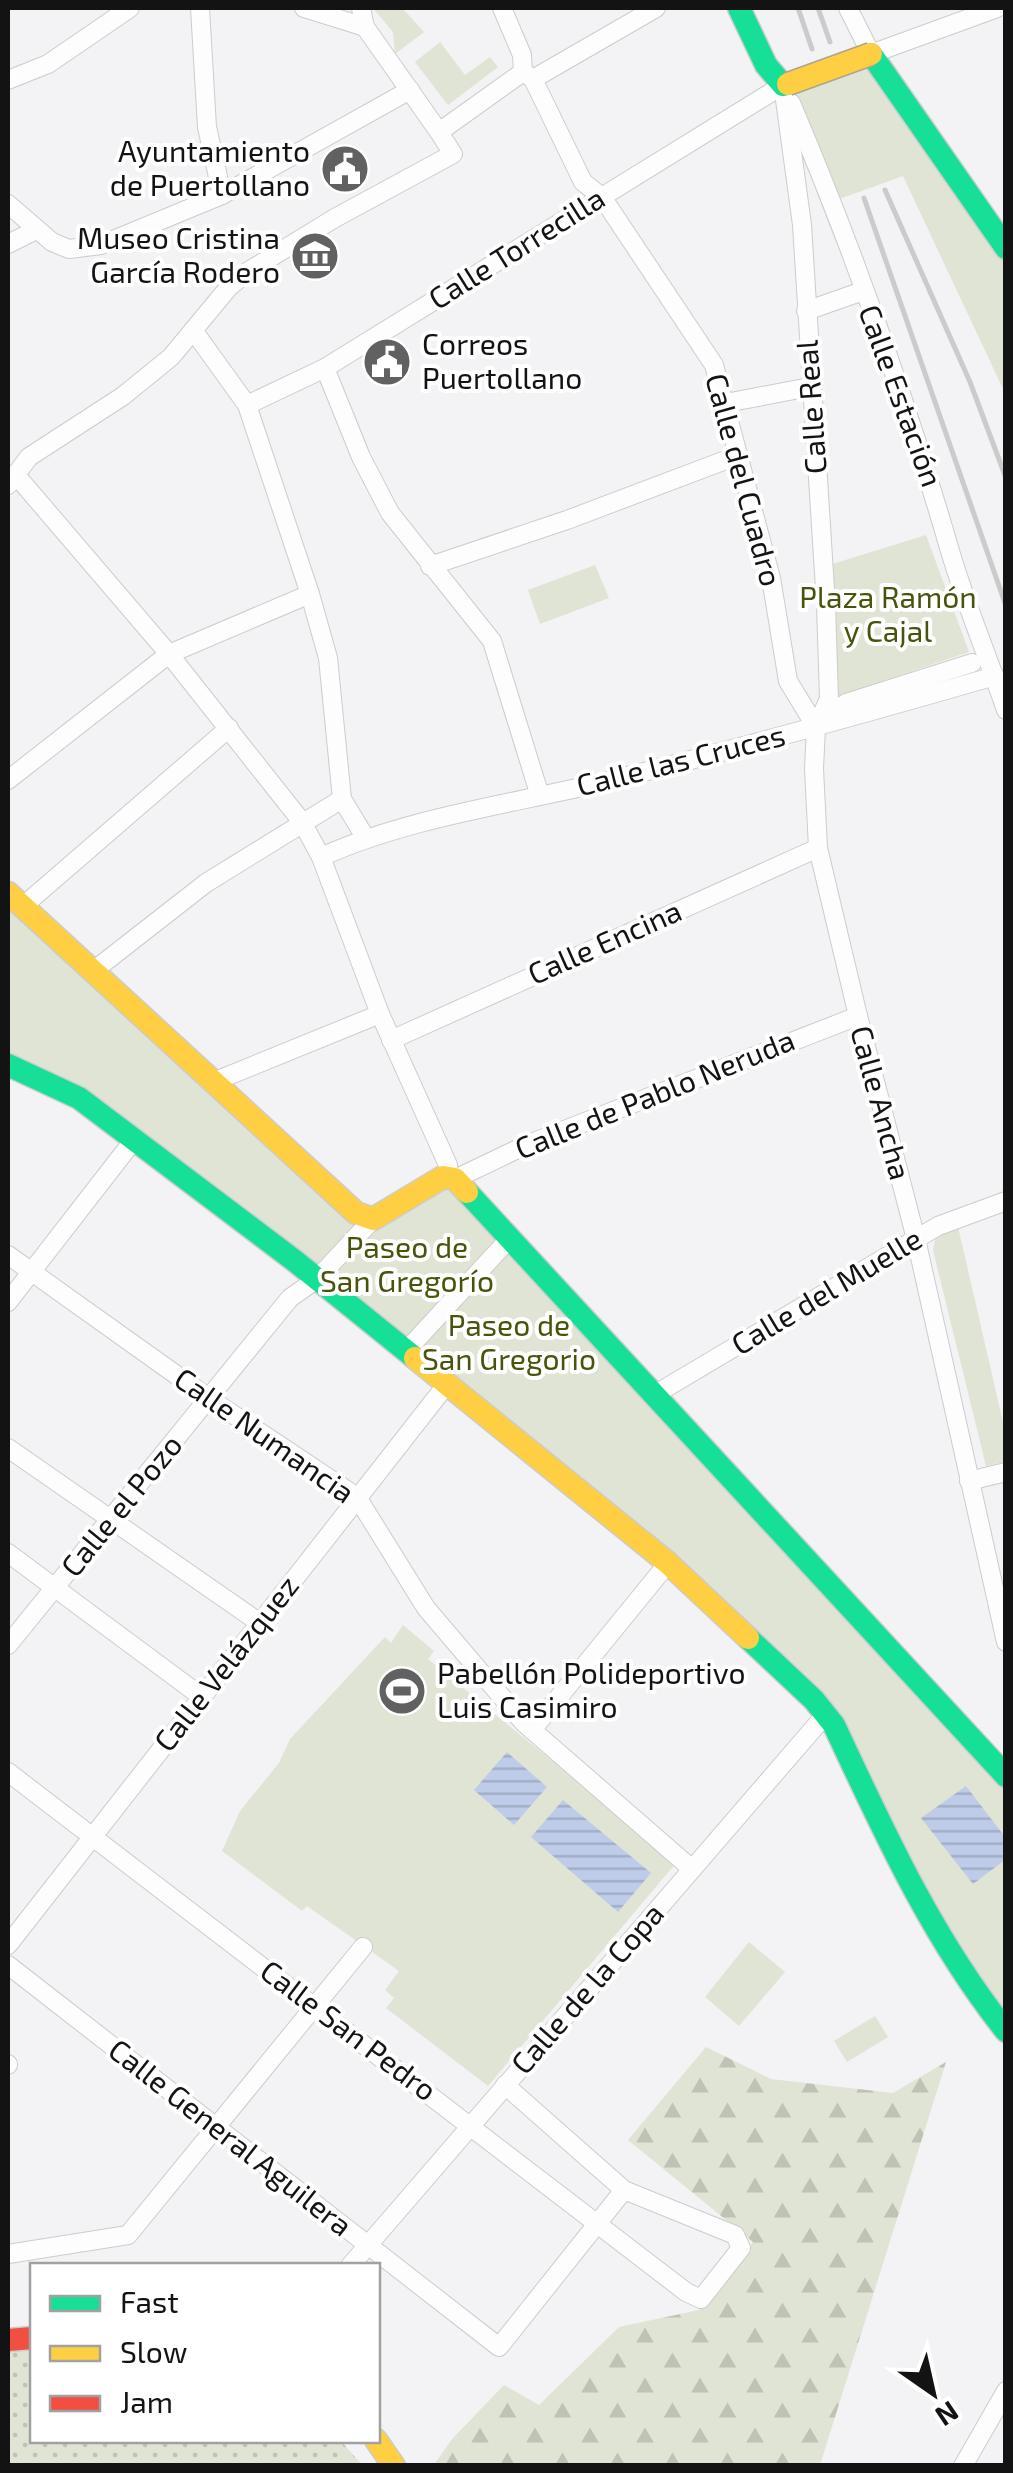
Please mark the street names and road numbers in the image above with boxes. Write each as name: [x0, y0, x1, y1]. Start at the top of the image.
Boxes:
street label: Calle Torrecilla: [421, 179, 611, 316]
street label: Calle Estación: [852, 300, 951, 491]
street label: Calle Real: [787, 339, 833, 475]
street label: Calle del Cuadro: [699, 369, 791, 590]
street label: Calle las Cruces: [573, 716, 788, 802]
street label: Calle Encina: [522, 891, 687, 991]
street label: Calle de Pablo Neruda: [509, 1021, 799, 1166]
street label: Calle Ancha: [844, 1021, 920, 1184]
street label: Calle del Muelle: [724, 1219, 928, 1361]
street label: Calle Numancia: [168, 1359, 362, 1510]
street label: Calle el Pozo: [52, 1427, 189, 1583]
street label: Calle Velázquez: [146, 1568, 305, 1758]
street label: Calle de la Copa: [503, 1895, 670, 2080]
street label: Calle San Pedro: [254, 1951, 444, 2107]
street label: Calle General Aguilera: [102, 2030, 360, 2243]

